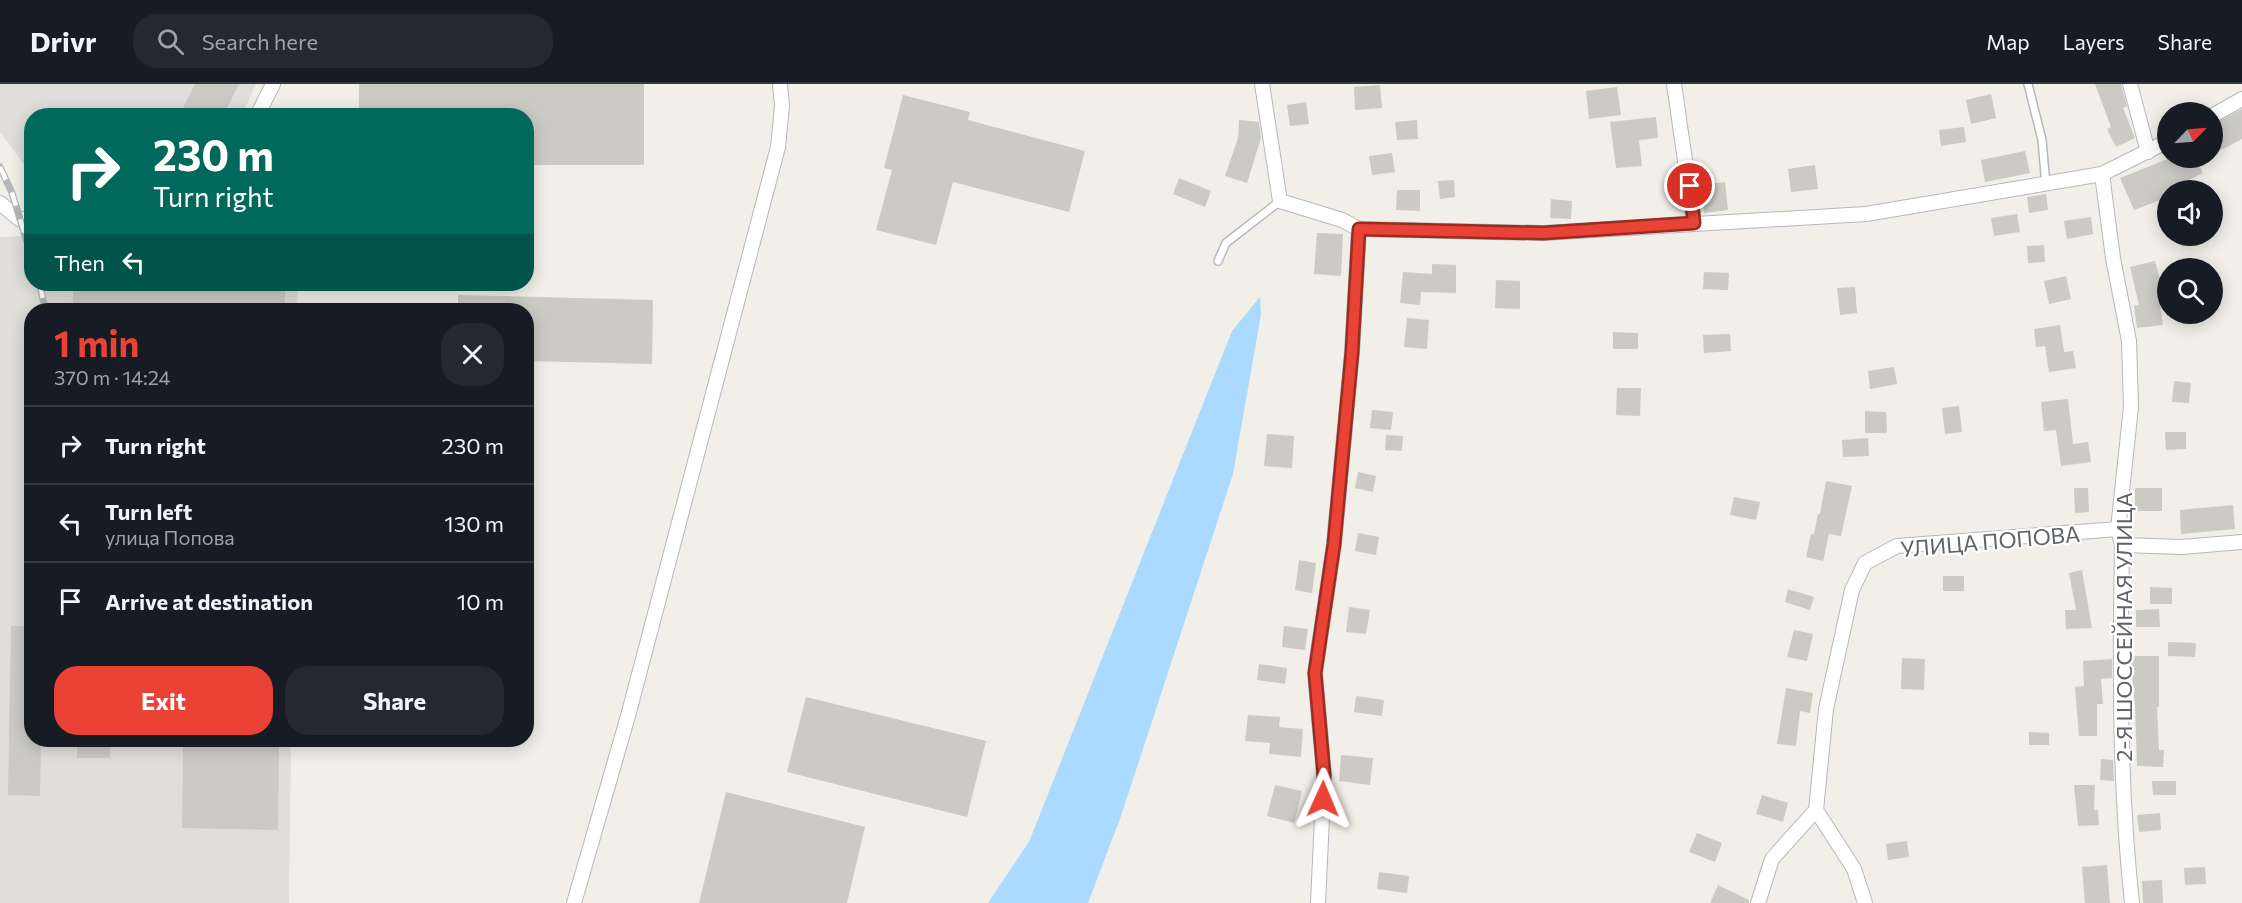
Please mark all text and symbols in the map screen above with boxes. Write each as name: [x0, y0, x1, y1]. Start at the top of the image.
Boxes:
search box: [133, 14, 553, 68]
text: Drivr: [30, 24, 97, 58]
icon: search: [154, 25, 187, 58]
text: Search here: [202, 28, 318, 55]
text: Map: [1986, 29, 2030, 54]
text: Layers: [2063, 29, 2125, 54]
text: Share: [2158, 29, 2212, 54]
north arrow: [2157, 102, 2223, 168]
map controls: [2157, 102, 2223, 324]
text: 230 m: [153, 128, 274, 180]
icon: right: [54, 132, 132, 210]
pin: [1664, 160, 1715, 211]
icon: arrive: [1673, 169, 1706, 202]
text: Turn right: [153, 180, 273, 213]
button: sound: [2157, 180, 2223, 246]
icon: left: [117, 246, 150, 279]
text: Then: [54, 249, 105, 276]
button: search: [2157, 258, 2223, 324]
text: 1 min: [54, 320, 139, 364]
button: close: [441, 323, 504, 386]
text: 370 m · 14:24: [54, 365, 171, 389]
icon: right: [54, 429, 87, 462]
text: Turn right: [105, 432, 206, 459]
text: 230 m: [441, 432, 504, 459]
street label: 2-Я ШОССЕЙНАЯ УЛИЦА: [2110, 492, 2137, 762]
text: Turn left: [105, 498, 192, 525]
icon: left: [54, 507, 87, 540]
text: 130 m: [444, 510, 504, 537]
street label: УЛИЦА ПОПОВА: [1899, 520, 2081, 562]
text: улица Попова: [105, 525, 235, 549]
icon: arrive: [54, 585, 87, 618]
text: Arrive at destination: [105, 588, 313, 615]
text: 10 m: [457, 588, 504, 615]
button: Exit: [54, 666, 273, 735]
button: Share: [285, 666, 504, 735]
position arrow: [1291, 767, 1355, 831]

